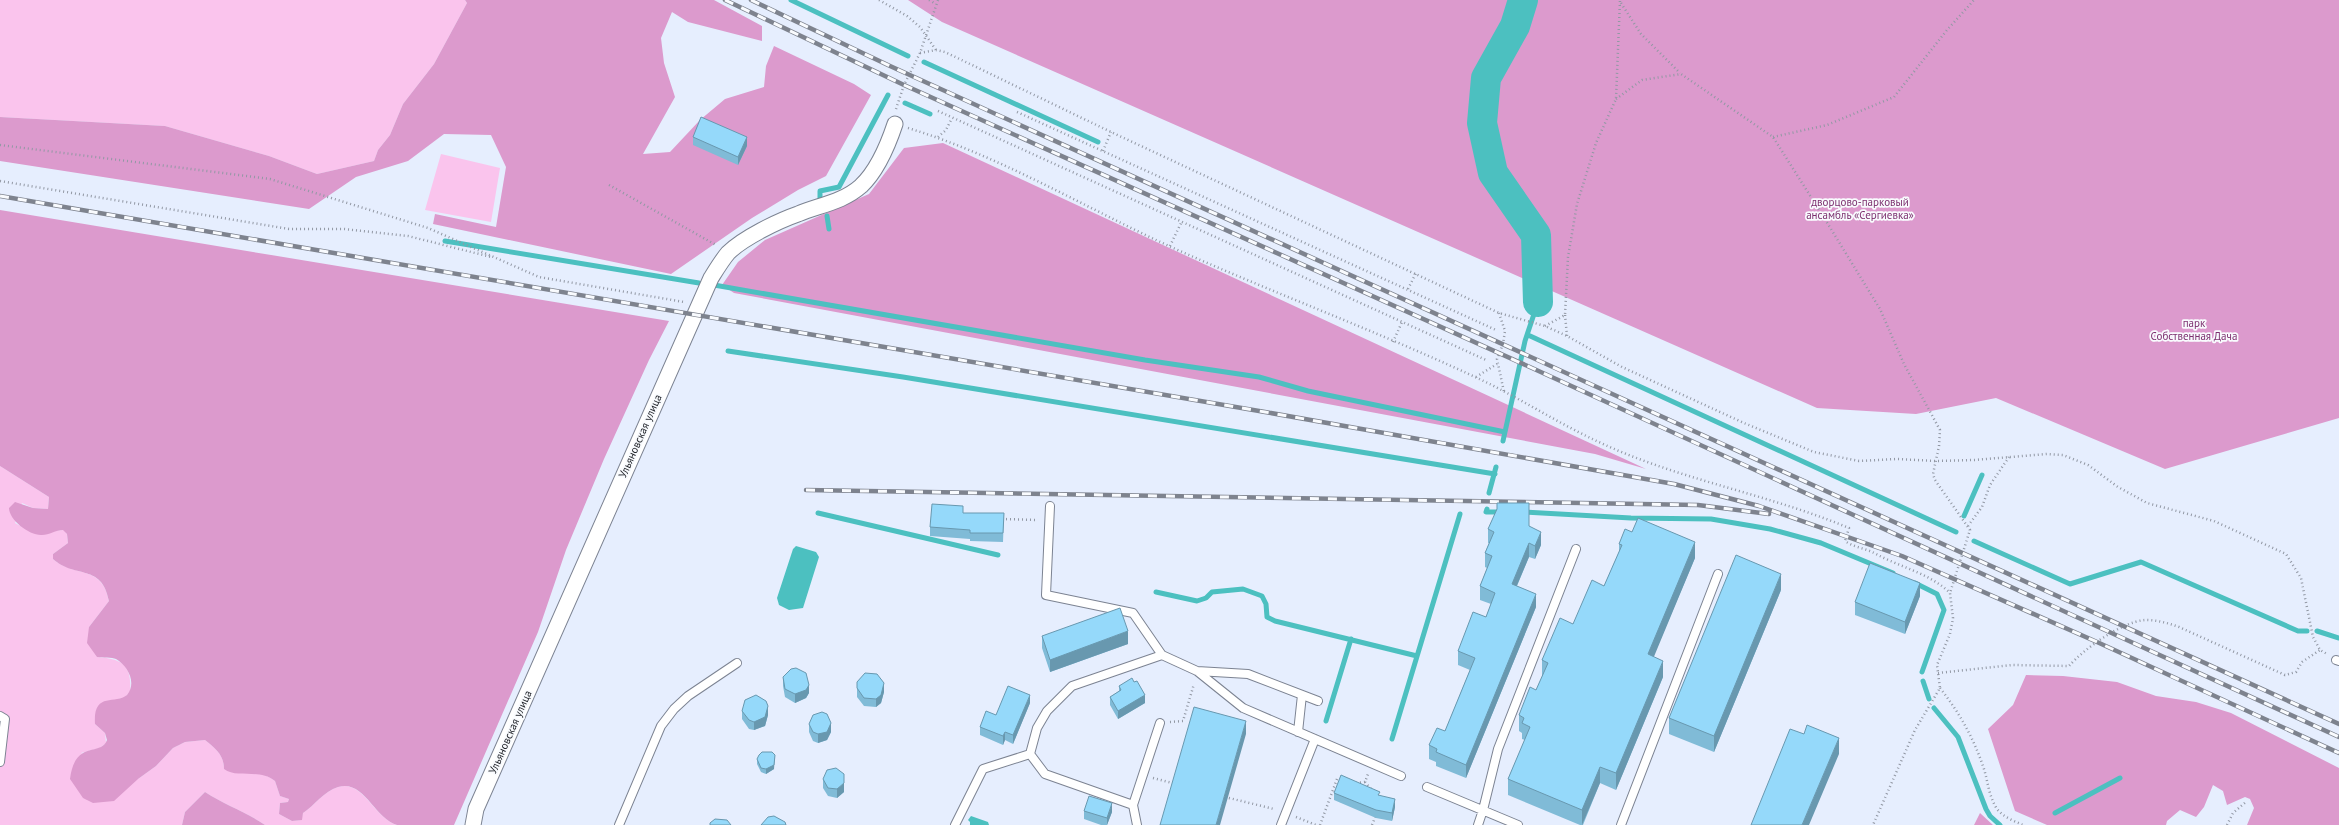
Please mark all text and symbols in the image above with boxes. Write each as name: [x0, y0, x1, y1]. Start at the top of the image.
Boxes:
park label: дворцово-парковый ансамбль «Сергиевка»: [1806, 195, 1914, 222]
park label: парк Собственная Дача: [2151, 316, 2237, 343]
street label: Ульяновская улица: [615, 392, 665, 480]
street label: Ульяновская улица: [485, 688, 535, 776]

